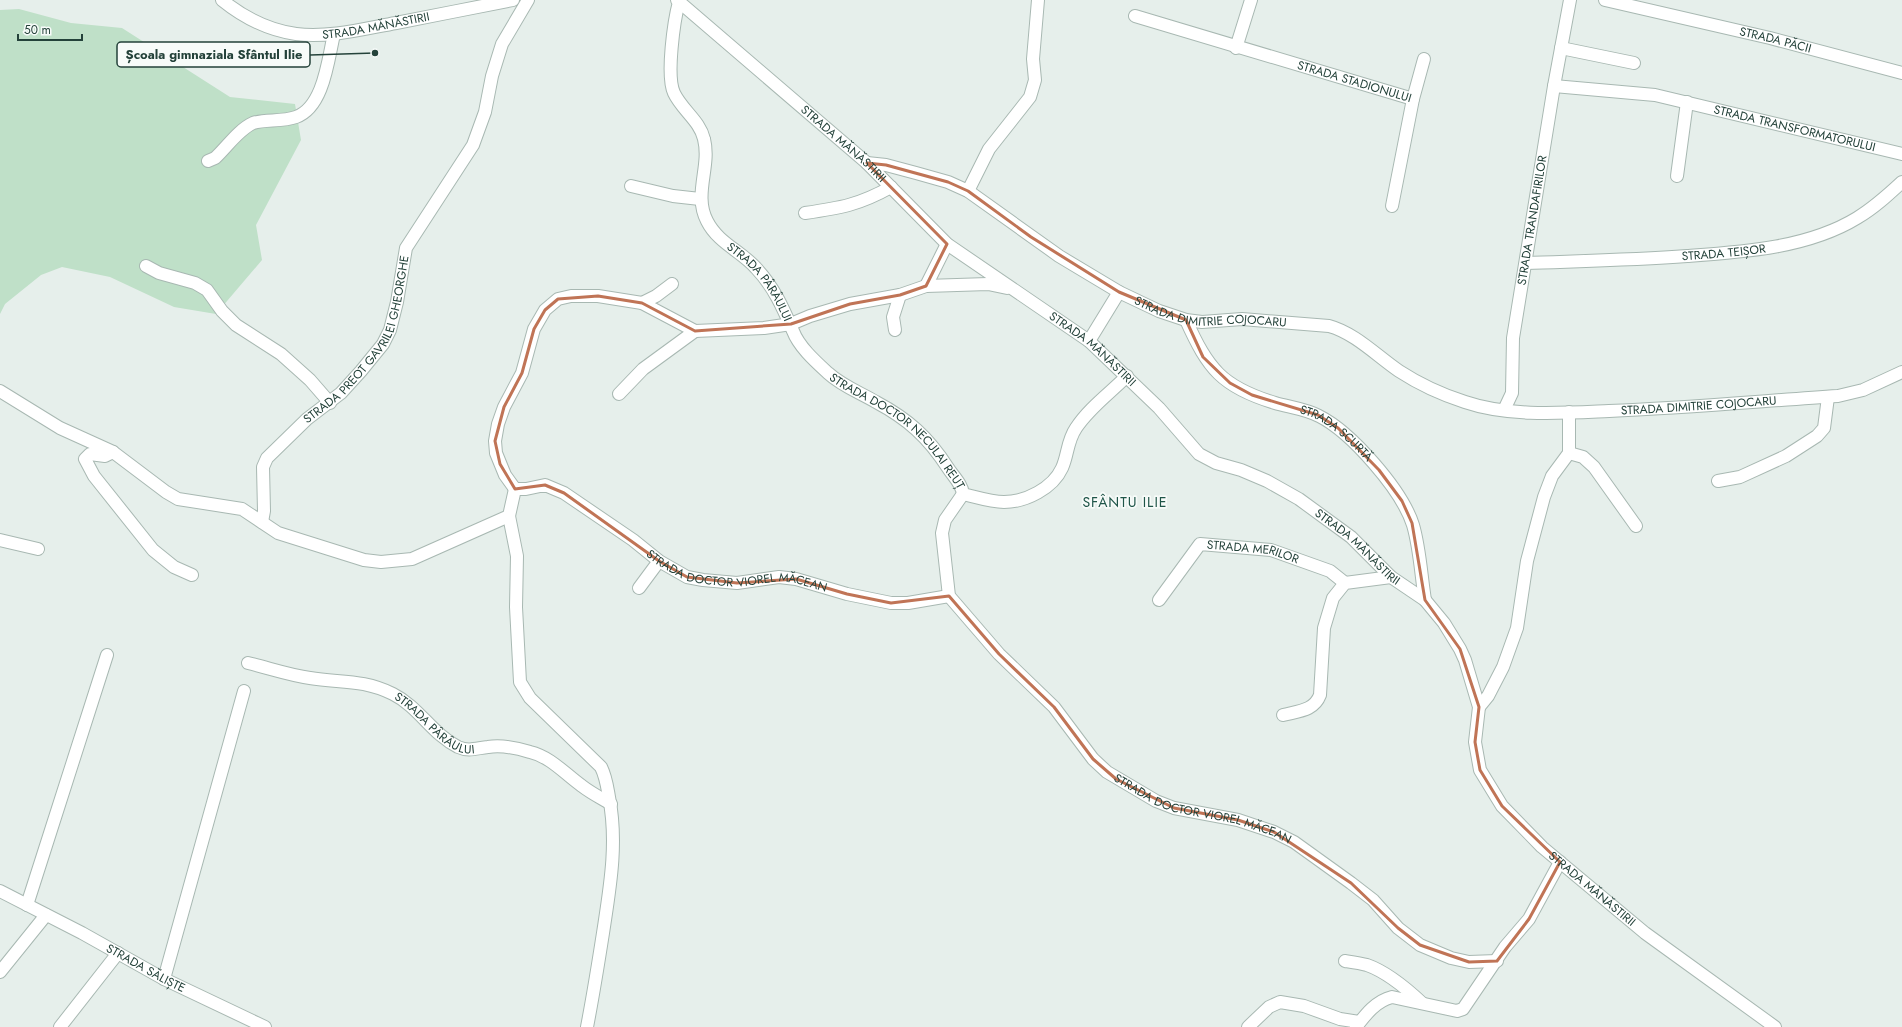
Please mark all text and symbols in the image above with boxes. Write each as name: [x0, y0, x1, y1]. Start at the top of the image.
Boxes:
street label: STRADA MĂNĂSTIRII: [322, 8, 431, 44]
scale bar: [18, 16, 82, 42]
text: 50 m: [24, 21, 51, 39]
street label: STRADA PĂCII: [1738, 22, 1813, 58]
callout: Școala gimnaziala Sfântul Ilie: [117, 42, 310, 67]
text: Școala gimnaziala Sfântul Ilie: [126, 45, 303, 64]
street label: STRADA STADIONULUI: [1295, 56, 1414, 107]
street label: STRADA TRANSFORMATORULUI: [1712, 100, 1877, 156]
street label: STRADA MĂNĂSTIRII: [797, 101, 890, 186]
street label: STRADA TRANDAFIRILOR: [1513, 154, 1552, 287]
street label: STRADA PÂRÂULUI: [723, 238, 797, 324]
street label: STRADA TEIȘOR: [1681, 239, 1767, 265]
street label: STRADA PREOT GAVRILEI GHEORGHE: [299, 254, 414, 428]
street label: STRADA DIMITRIE COJOCARU: [1131, 292, 1287, 332]
street label: STRADA MĂNĂSTIRII: [1045, 307, 1140, 391]
street label: STRADA DOCTOR NECULAI REUȚ: [826, 369, 970, 492]
street label: STRADA DIMITRIE COJOCARU: [1620, 391, 1777, 419]
street label: STRADA SCURTĂ: [1298, 400, 1377, 465]
district label: SFÂNTU ILIE: [1082, 492, 1168, 512]
street label: STRADA MĂNĂSTIRII: [1311, 504, 1404, 590]
street label: STRADA MERILOR: [1206, 536, 1302, 568]
street label: STRADA DOCTOR VIOREL MĂCEAN: [642, 545, 829, 597]
street label: STRADA PÂRÂULUI: [391, 688, 475, 759]
street label: STRADA DOCTOR VIOREL MĂCEAN: [1110, 769, 1295, 848]
street label: STRADA MĂNĂSTIRII: [1545, 847, 1640, 931]
street label: STRADA SĂLIȘTE: [103, 939, 188, 997]

